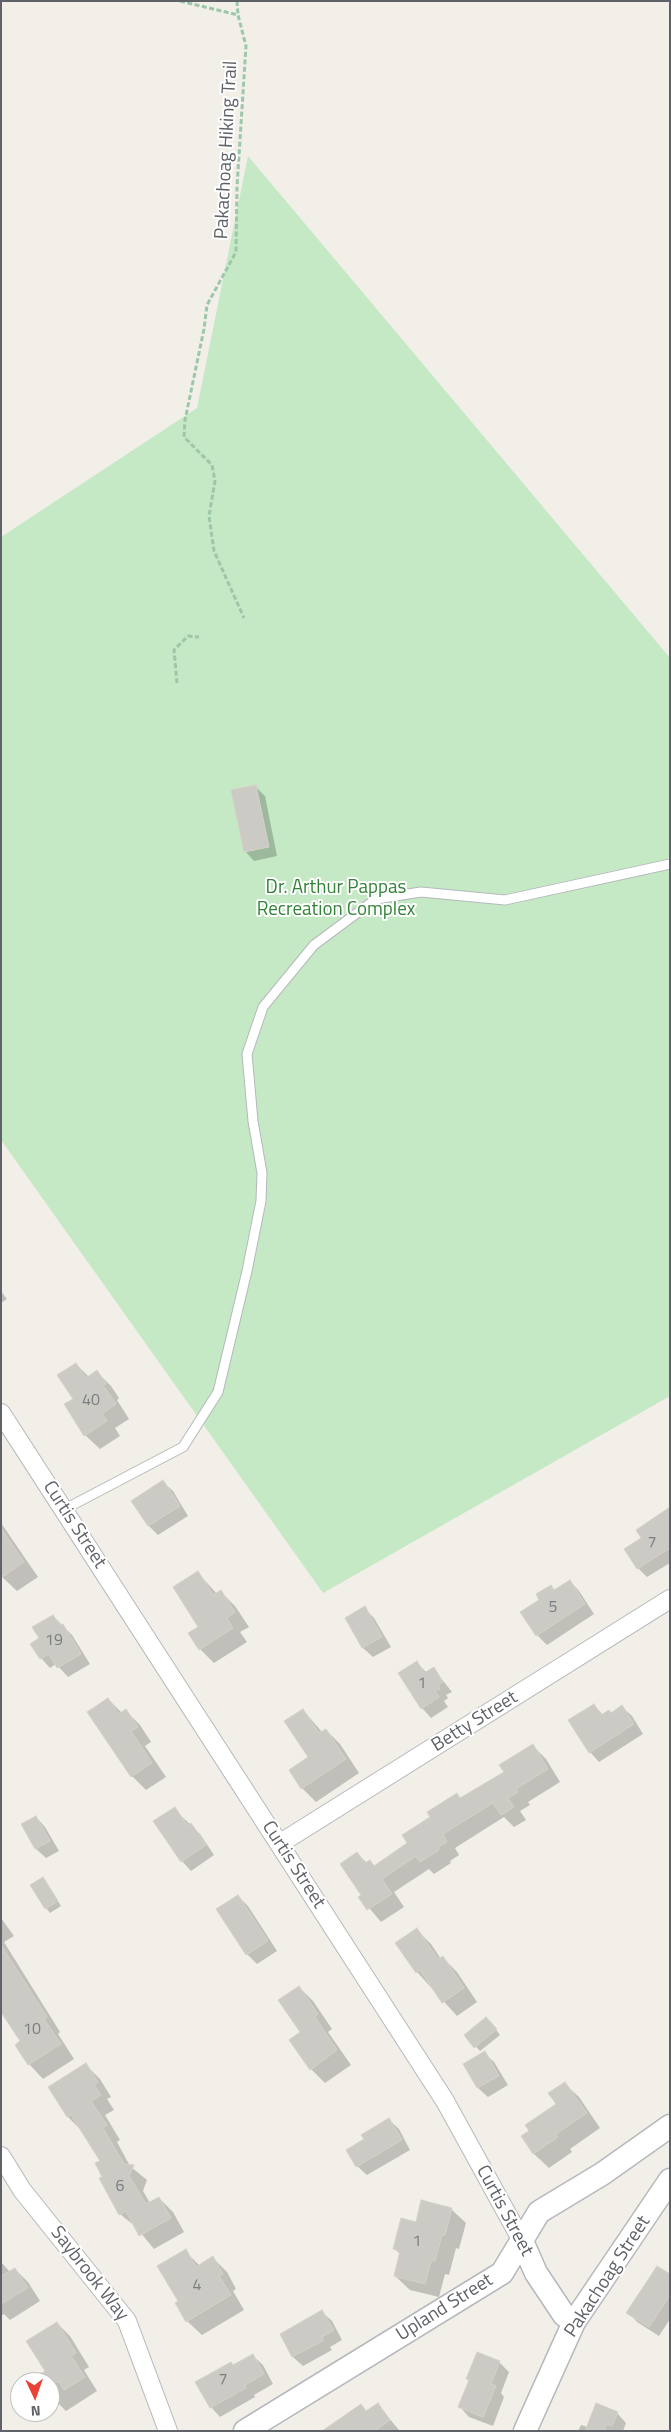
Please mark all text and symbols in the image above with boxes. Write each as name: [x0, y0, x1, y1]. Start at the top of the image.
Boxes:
street label: Pakachoag Hiking Trail: [211, 60, 243, 240]
park label: Dr. Arthur Pappas Recreation Complex: [257, 877, 415, 921]
house number: 40: [82, 1391, 100, 1411]
street label: Curtis Street: [37, 1477, 111, 1573]
house number: 7: [648, 1533, 656, 1553]
house number: 5: [549, 1598, 557, 1618]
house number: 19: [45, 1631, 63, 1651]
house number: 1: [418, 1674, 426, 1694]
street label: Betty Street: [428, 1687, 522, 1757]
street label: Curtis Street: [256, 1817, 330, 1913]
house number: 10: [23, 2020, 41, 2040]
street label: Curtis Street: [471, 2162, 537, 2260]
house number: 6: [116, 2177, 124, 2197]
street label: Pakachoag Street: [560, 2212, 656, 2342]
street label: Saybrook Way: [45, 2222, 133, 2326]
house number: 1: [413, 2232, 421, 2252]
street label: Upland Street: [392, 2269, 498, 2347]
house number: 4: [193, 2276, 201, 2296]
house number: 7: [219, 2370, 227, 2390]
north arrow: [10, 2372, 60, 2422]
text: N: [30, 2401, 41, 2422]

